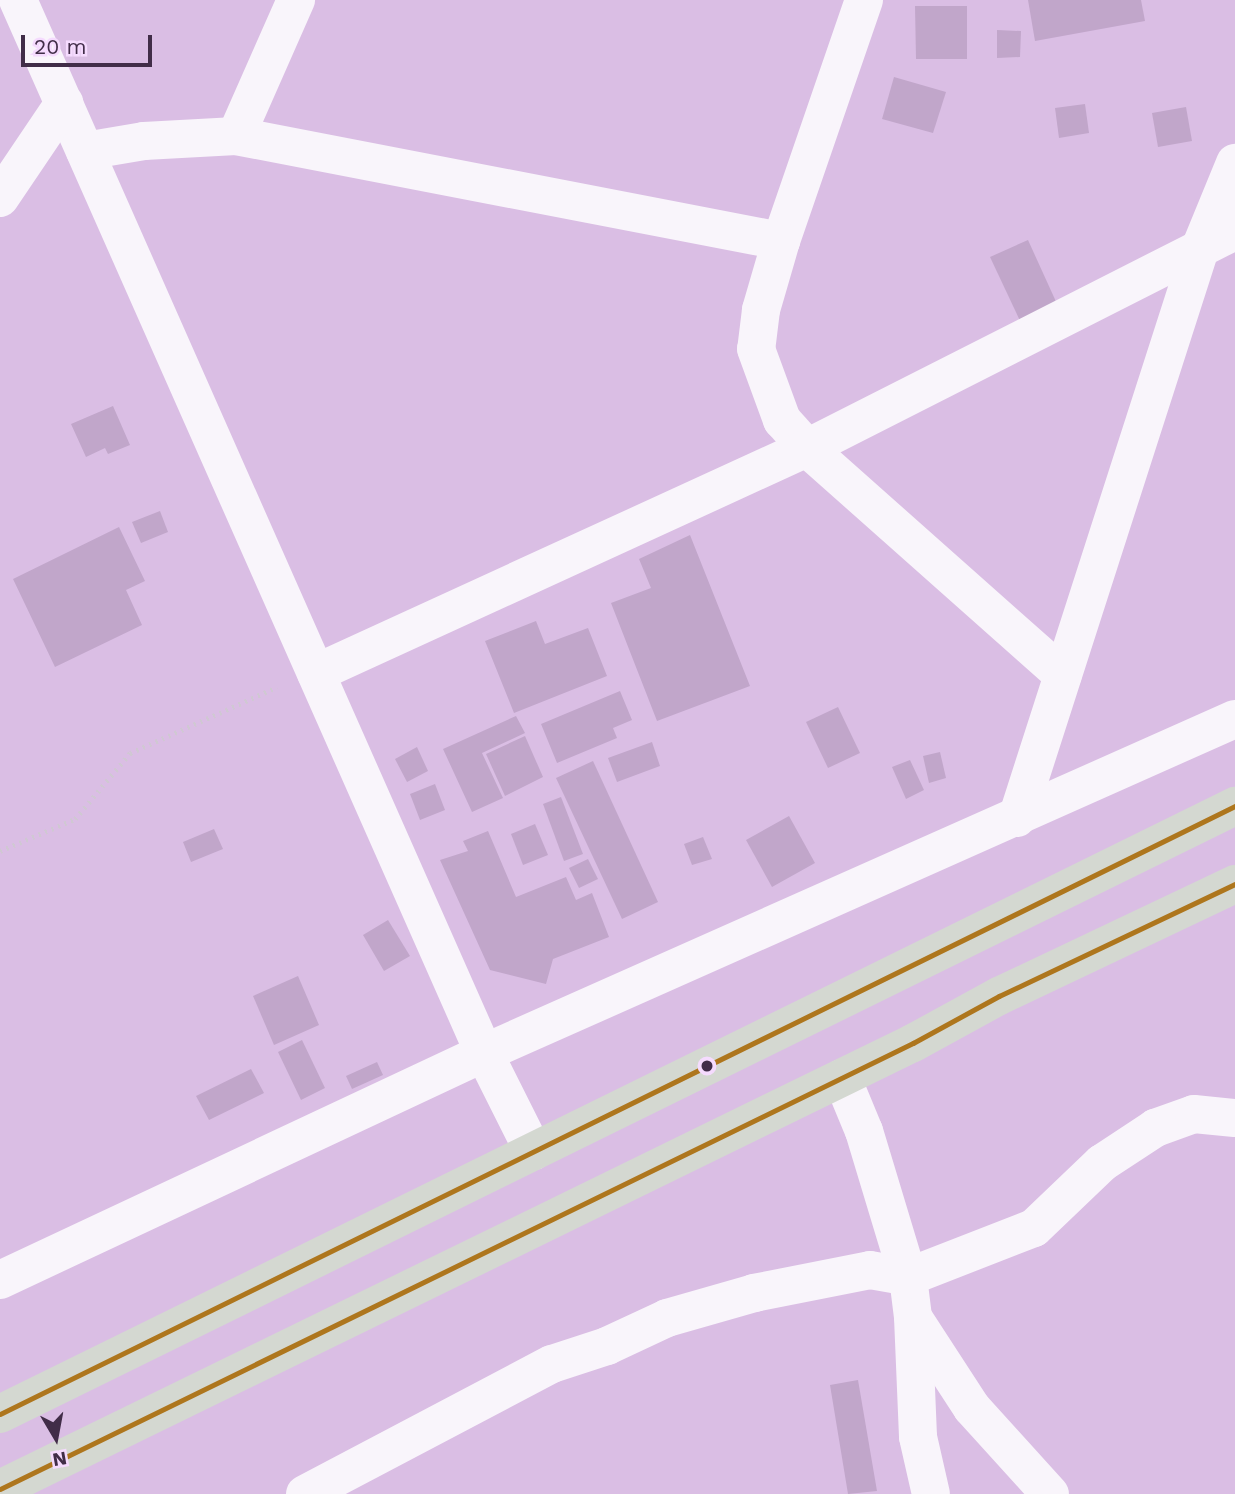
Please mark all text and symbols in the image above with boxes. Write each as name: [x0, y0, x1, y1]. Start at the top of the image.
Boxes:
scale bar: [24, 21, 156, 65]
text: 20 m: [34, 34, 86, 59]
unlabelled marker: [700, 1059, 714, 1073]
north arrow: [21, 1403, 91, 1473]
text: N: [51, 1447, 69, 1472]

